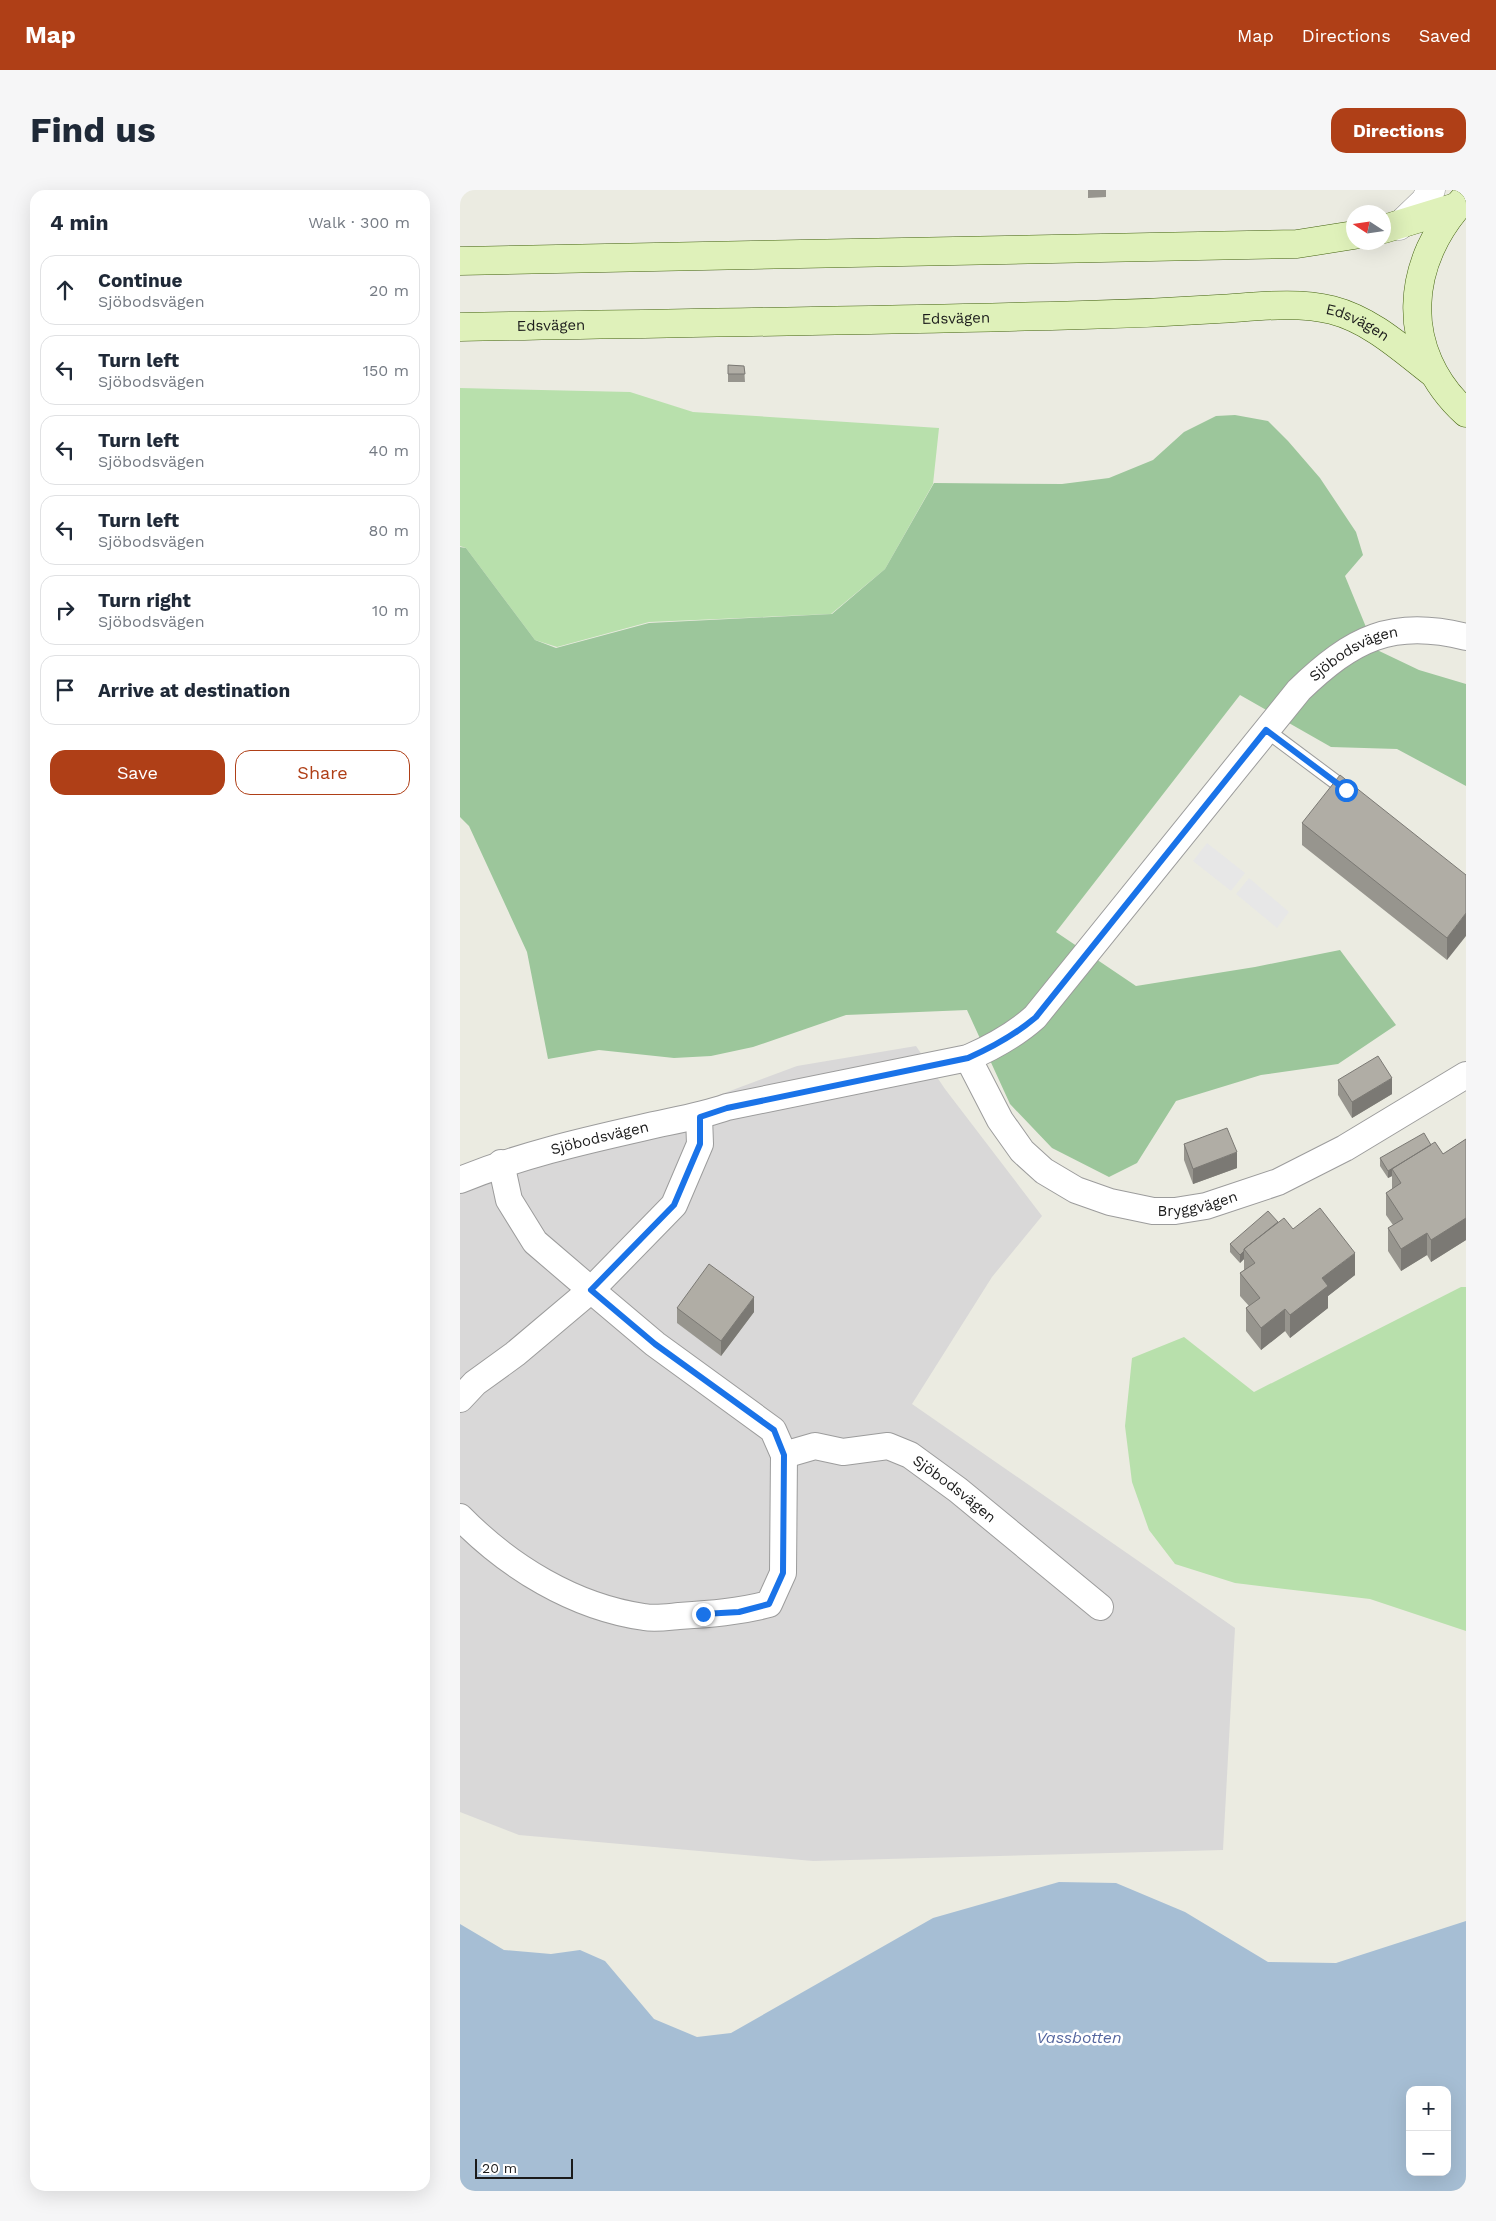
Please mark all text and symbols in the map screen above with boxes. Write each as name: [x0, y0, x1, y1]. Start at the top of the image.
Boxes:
text: Map: [25, 21, 76, 49]
text: Map: [1237, 25, 1274, 46]
text: Directions: [1302, 25, 1391, 46]
text: Saved: [1419, 25, 1471, 46]
button: Directions: [1331, 108, 1466, 153]
text: Find us: [30, 109, 156, 151]
north arrow: [1346, 205, 1391, 250]
text: 4 min: [50, 210, 108, 235]
text: Walk · 300 m: [308, 213, 410, 232]
text: Continue: [98, 269, 182, 292]
icon: ahead: [51, 276, 79, 304]
text: 20 m: [369, 281, 409, 300]
text: Sjöbodsvägen: [98, 292, 205, 311]
street label: Edsvägen: [1324, 300, 1393, 345]
street label: Edsvägen: [922, 308, 990, 328]
street label: Edsvägen: [517, 316, 585, 335]
text: Turn left: [98, 349, 179, 372]
icon: left: [51, 356, 79, 384]
text: 150 m: [363, 361, 409, 380]
text: Sjöbodsvägen: [98, 372, 205, 391]
text: Turn left: [98, 429, 179, 452]
icon: left: [51, 436, 79, 464]
text: 40 m: [369, 441, 409, 460]
text: Sjöbodsvägen: [98, 452, 205, 471]
text: Turn left: [98, 509, 179, 532]
icon: left: [51, 516, 79, 544]
text: 80 m: [368, 521, 409, 540]
text: Sjöbodsvägen: [98, 532, 205, 551]
text: Turn right: [98, 589, 191, 612]
icon: right: [51, 596, 79, 624]
text: 10 m: [372, 601, 409, 620]
text: Sjöbodsvägen: [98, 612, 205, 631]
street label: Sjöbodsvägen: [1305, 623, 1399, 685]
icon: arrive: [51, 676, 79, 704]
text: Arrive at destination: [98, 679, 290, 702]
button: Save: [50, 750, 225, 795]
button: Share: [235, 750, 410, 795]
route start: [1335, 779, 1358, 802]
street label: Sjöbodsvägen: [549, 1118, 650, 1158]
street label: Bryggvägen: [1157, 1187, 1240, 1220]
street label: Sjöbodsvägen: [909, 1451, 1000, 1527]
route end: [692, 1603, 715, 1626]
water label: Vassbotten: [1036, 2028, 1122, 2047]
map controls: [1406, 2086, 1451, 2176]
button: +: [1406, 2086, 1451, 2131]
button: −: [1406, 2131, 1451, 2176]
scale bar: [475, 2156, 572, 2179]
text: 20 m: [482, 2160, 517, 2176]

